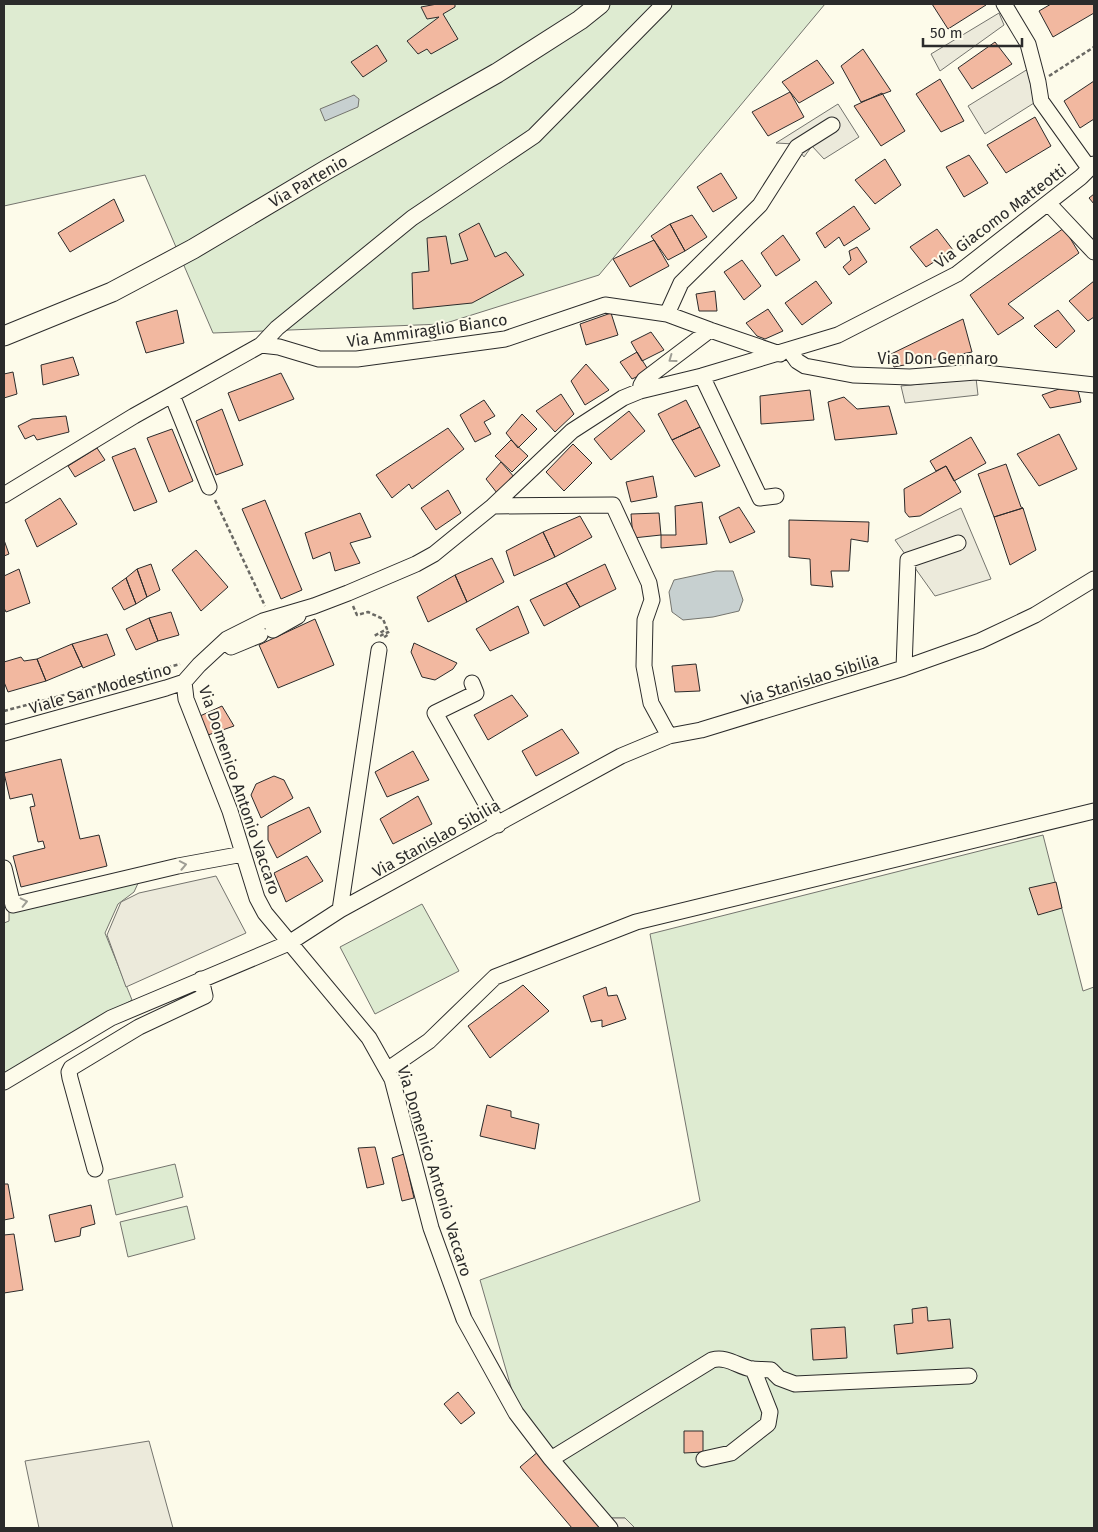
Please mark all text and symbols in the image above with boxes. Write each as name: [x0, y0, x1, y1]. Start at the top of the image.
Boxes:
scale bar: [923, 15, 1022, 47]
text: 50 m: [930, 24, 963, 42]
street label: Via Partenio: [266, 151, 351, 211]
street label: Via Giacomo Matteotti: [931, 161, 1070, 272]
street label: Via Ammiraglio Bianco: [346, 310, 508, 351]
street label: Via Don Gennaro: [878, 349, 998, 368]
one-way arrow: [668, 353, 678, 362]
street label: Via Stanislao Sibilia: [739, 650, 881, 709]
street label: Viale San Modestino: [27, 659, 173, 718]
street label: Via Domenico Antonio Vaccaro: [195, 683, 284, 897]
street label: Via Stanislao Sibilia: [369, 795, 503, 881]
one-way arrow: [178, 861, 187, 871]
one-way arrow: [20, 897, 29, 908]
street label: Via Domenico Antonio Vaccaro: [393, 1063, 476, 1279]

